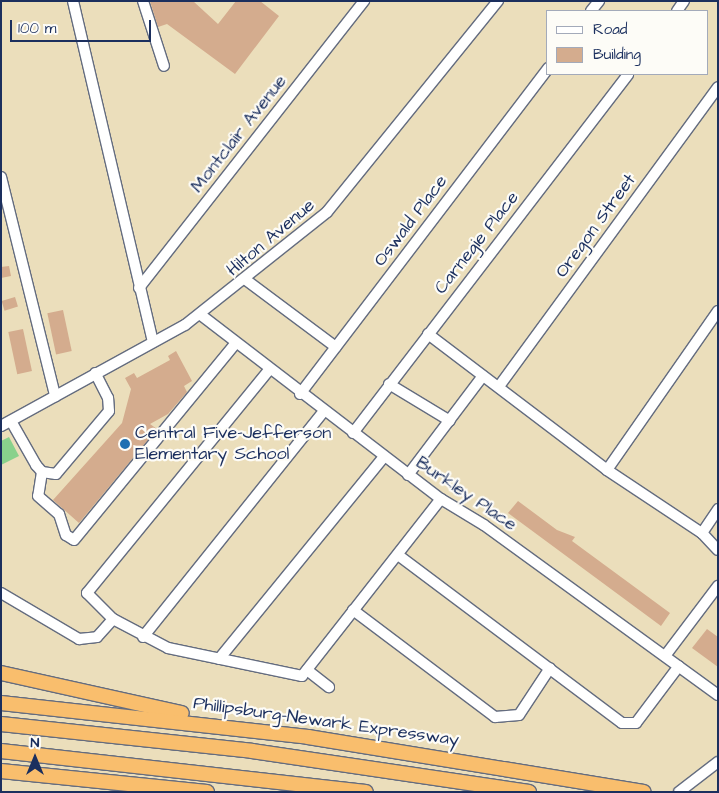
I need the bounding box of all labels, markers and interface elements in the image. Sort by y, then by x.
scale bar [12,10,154,42]
legend [546,10,709,75]
text: 100 m [18,18,57,39]
text: Road [593,19,627,40]
text: Building [593,44,641,65]
street label: Montclair Avenue [186,71,292,197]
street label: Oregon Street [551,170,641,282]
street label: Oswald Place [370,171,452,271]
street label: Carnegie Place [430,187,524,299]
street label: Hilton Avenue [222,195,320,281]
place label: Central Five-Jefferson Elementary School [135,423,331,466]
marker: Central Five-Jefferson Elementary School [119,438,131,450]
street label: Burkley Place [411,452,521,536]
street label: Phillipsburg-Newark Expressway [192,693,460,751]
north arrow [10,733,60,783]
text: N [31,733,39,753]

